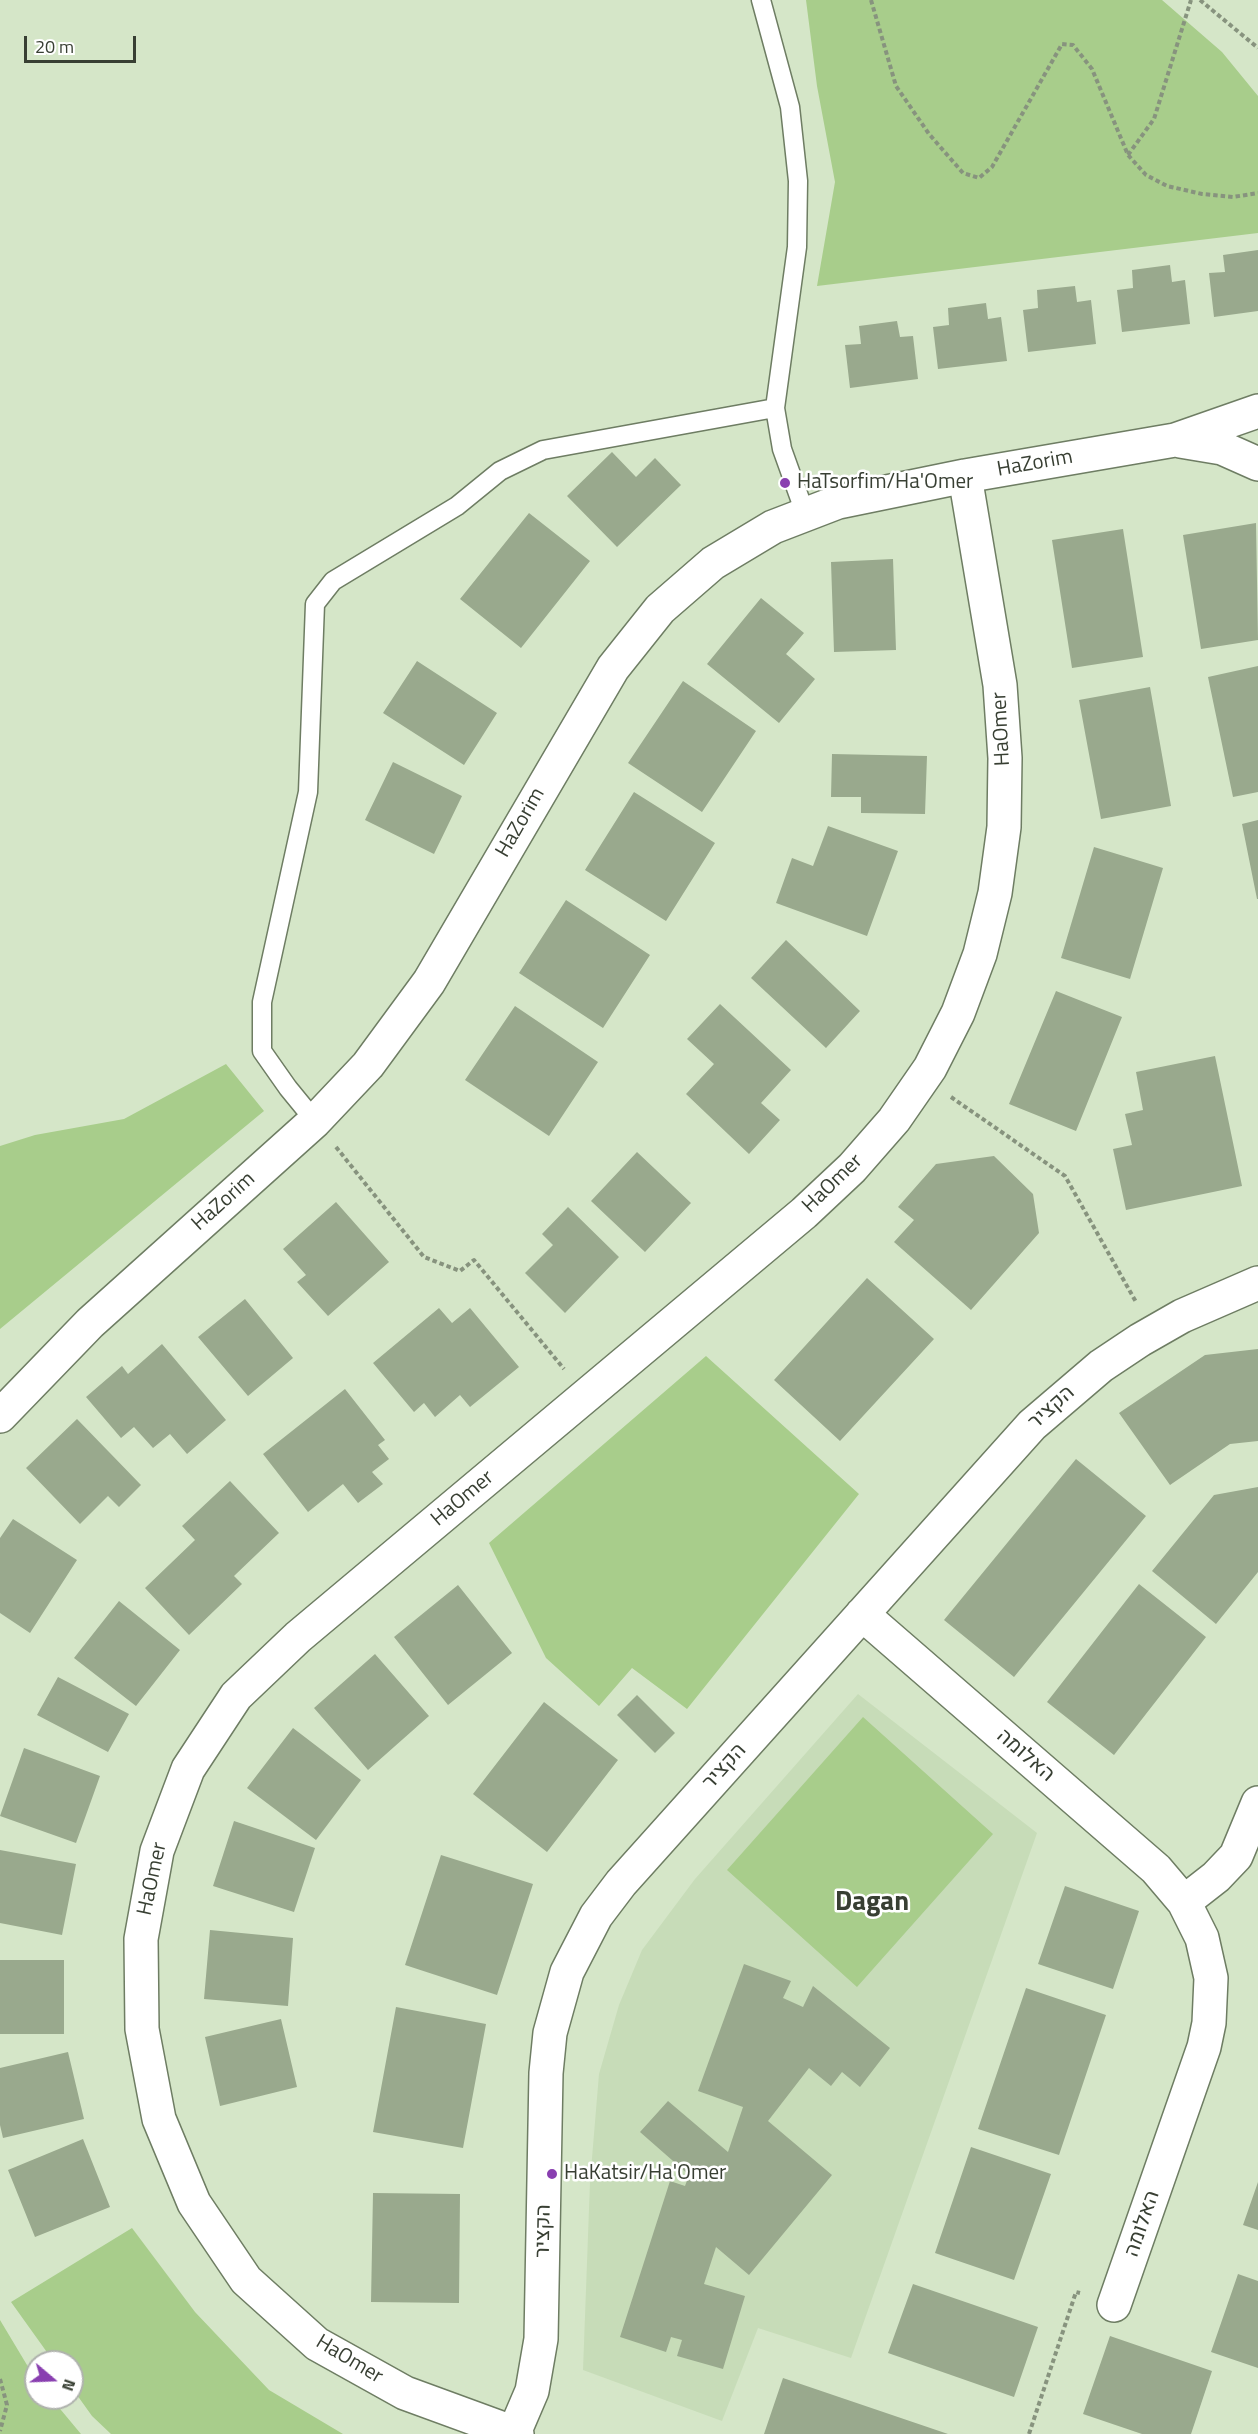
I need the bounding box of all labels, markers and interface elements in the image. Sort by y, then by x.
scale bar [27,24,140,62]
text: 20 m [35,33,74,60]
street label: HaZorim [995,445,1075,483]
place label: HaTsorfim/Ha'Omer [797,470,973,496]
marker: HaTsorfim/Ha'Omer [778,476,792,490]
street label: HaOmer [987,691,1017,767]
street label: HaZorim [491,784,551,862]
street label: HaOmer [798,1149,868,1219]
street label: HaZorim [187,1167,261,1237]
street label: הקציר [1024,1381,1080,1435]
street label: HaOmer [427,1466,499,1532]
street label: האלומה [991,1724,1059,1788]
street label: הקציר [698,1739,752,1795]
street label: HaOmer [133,1840,173,1918]
district label: Dagan [835,1887,909,1919]
place label: HaKatsir/Ha'Omer [564,2161,726,2187]
marker: HaKatsir/Ha'Omer [545,2167,559,2181]
street label: האלומה [1120,2188,1166,2260]
street label: הקציר [531,2204,557,2258]
street label: HaOmer [311,2330,387,2390]
north arrow [24,2350,84,2410]
text: N [56,2376,82,2394]

